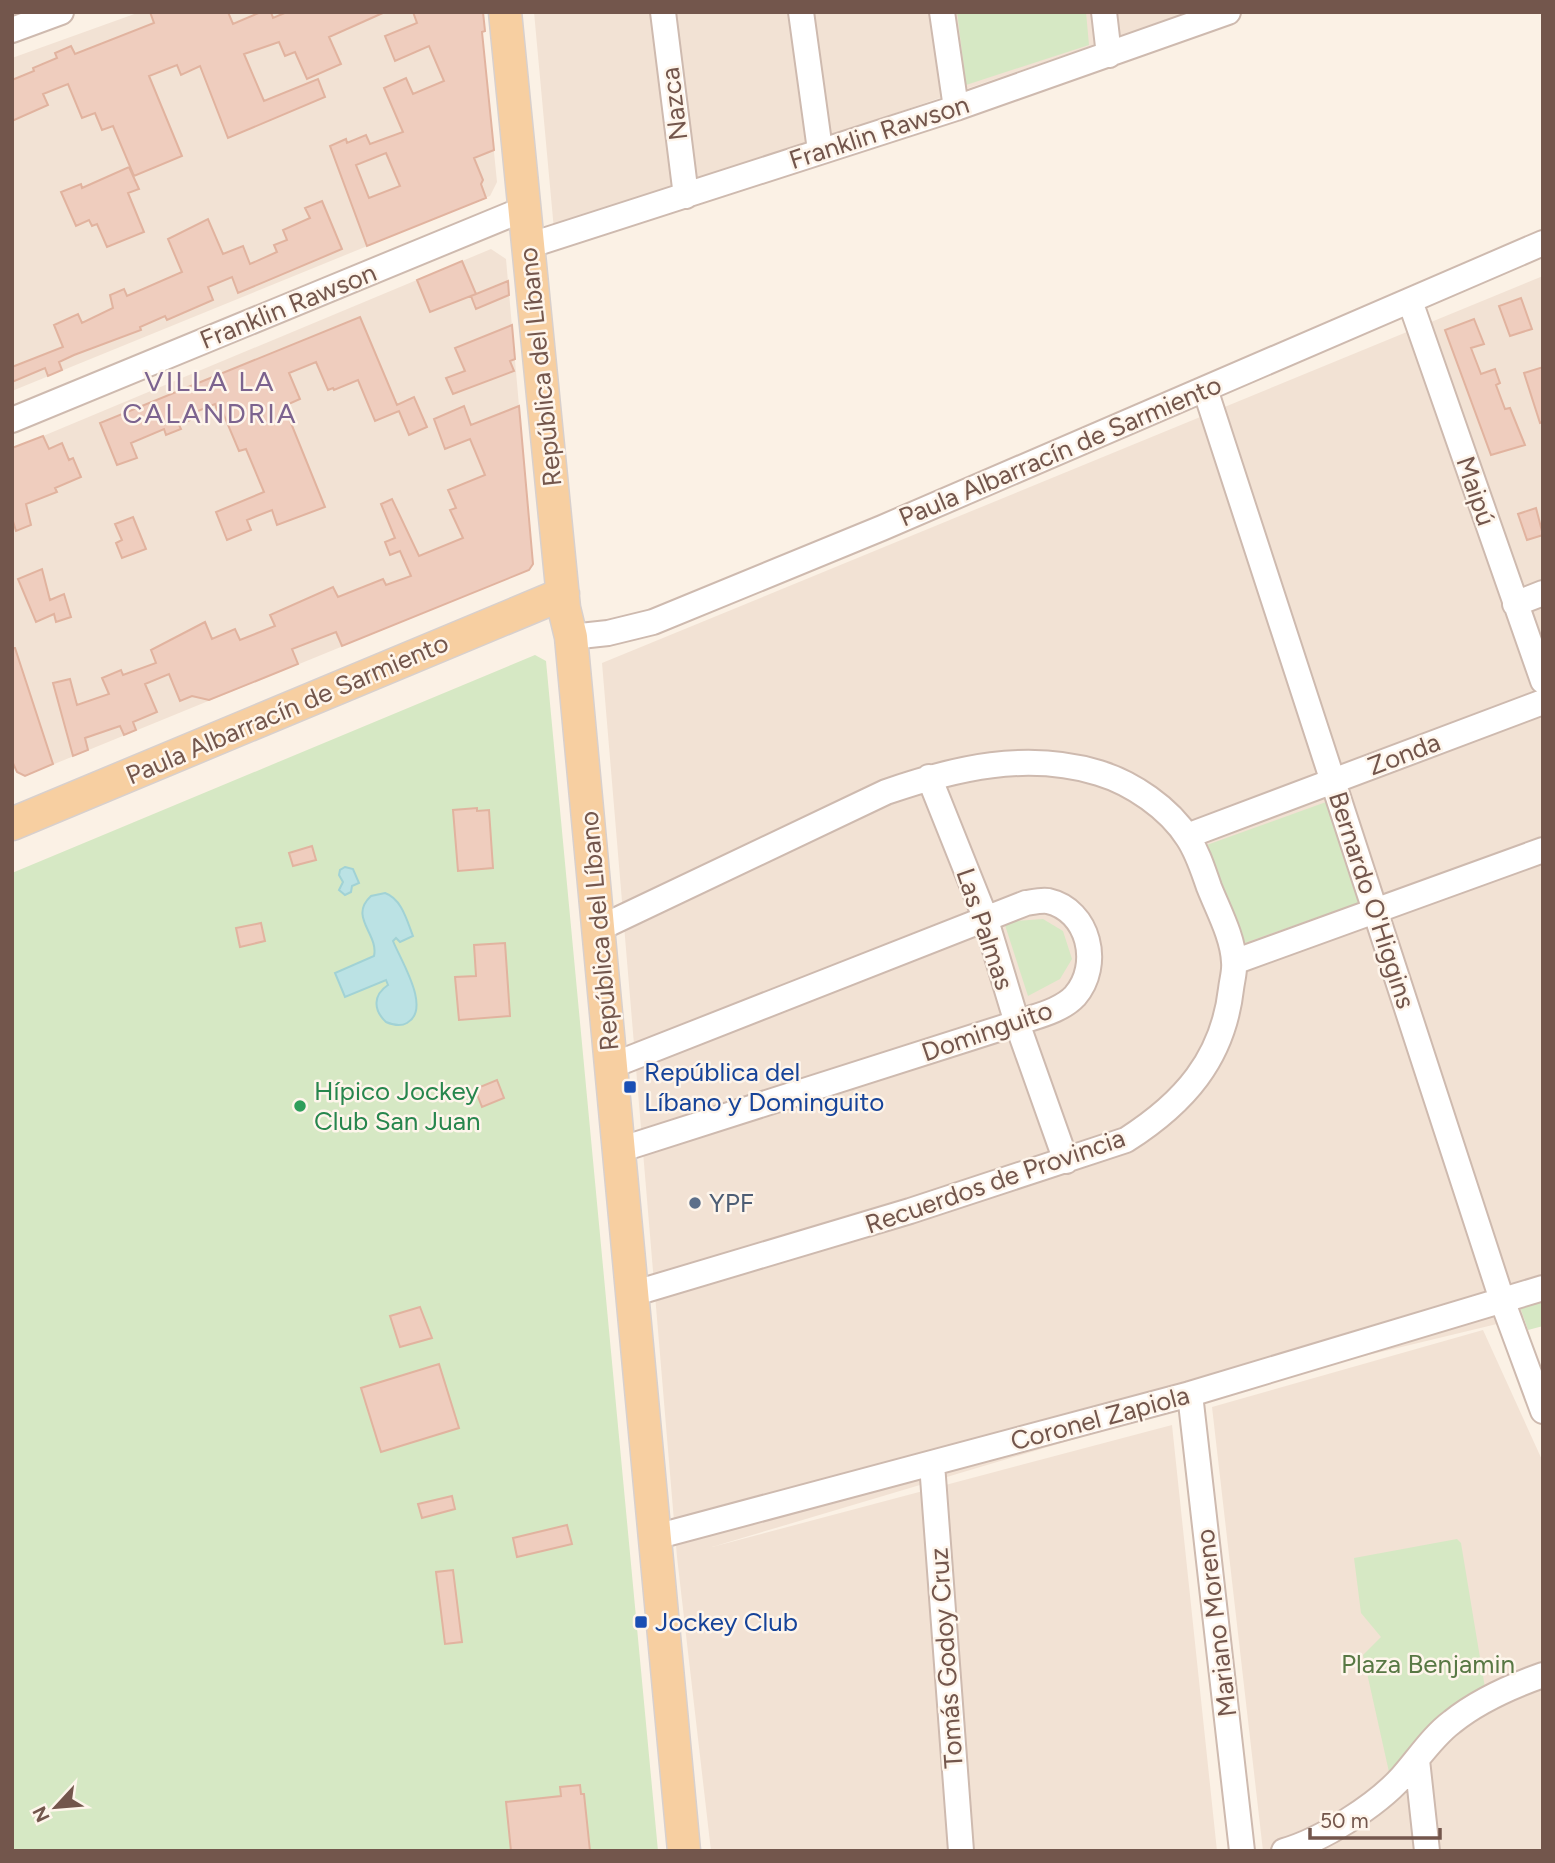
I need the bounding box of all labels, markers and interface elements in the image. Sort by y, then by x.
street label: Nazca [654,66,694,142]
street label: Franklin Rawson [785,88,973,176]
street label: República del Líbano [512,246,568,488]
street label: Franklin Rawson [195,256,381,356]
district label: VILLA LA CALANDRIA [122,364,298,430]
street label: Paula Albarracín de Sarmiento [894,368,1226,534]
street label: Maipú [1449,452,1503,530]
street label: Paula Albarracín de Sarmiento [121,626,453,792]
street label: Zonda [1363,726,1445,782]
street label: Bernardo O'Higgins [1322,787,1422,1013]
street label: República del Líbano [573,810,625,1052]
street label: Las Palmas [949,864,1021,994]
street label: Dominguito [917,994,1057,1068]
place label: República del Líbano y Dominguito [644,1056,884,1118]
place label: Hípico Jockey Club San Juan [314,1075,480,1137]
marker: República del Líbano y Dominguito [622,1079,638,1095]
marker: Hípico Jockey Club San Juan [292,1098,308,1114]
street label: Recuerdos de Provincia [861,1121,1129,1241]
place label: YPF [709,1187,754,1219]
marker: YPF [687,1195,703,1211]
street label: Coronel Zapiola [1007,1379,1193,1457]
street label: Mariano Moreno [1189,1527,1243,1719]
street label: Tomás Godoy Cruz [922,1546,970,1770]
place label: Jockey Club [655,1606,798,1638]
marker: Jockey Club [633,1614,649,1630]
park label: Plaza Benjamin [1341,1648,1515,1680]
north arrow [21,1772,91,1842]
scale bar [1310,1797,1440,1841]
text: N [28,1803,55,1826]
text: 50 m [1320,1808,1369,1833]

